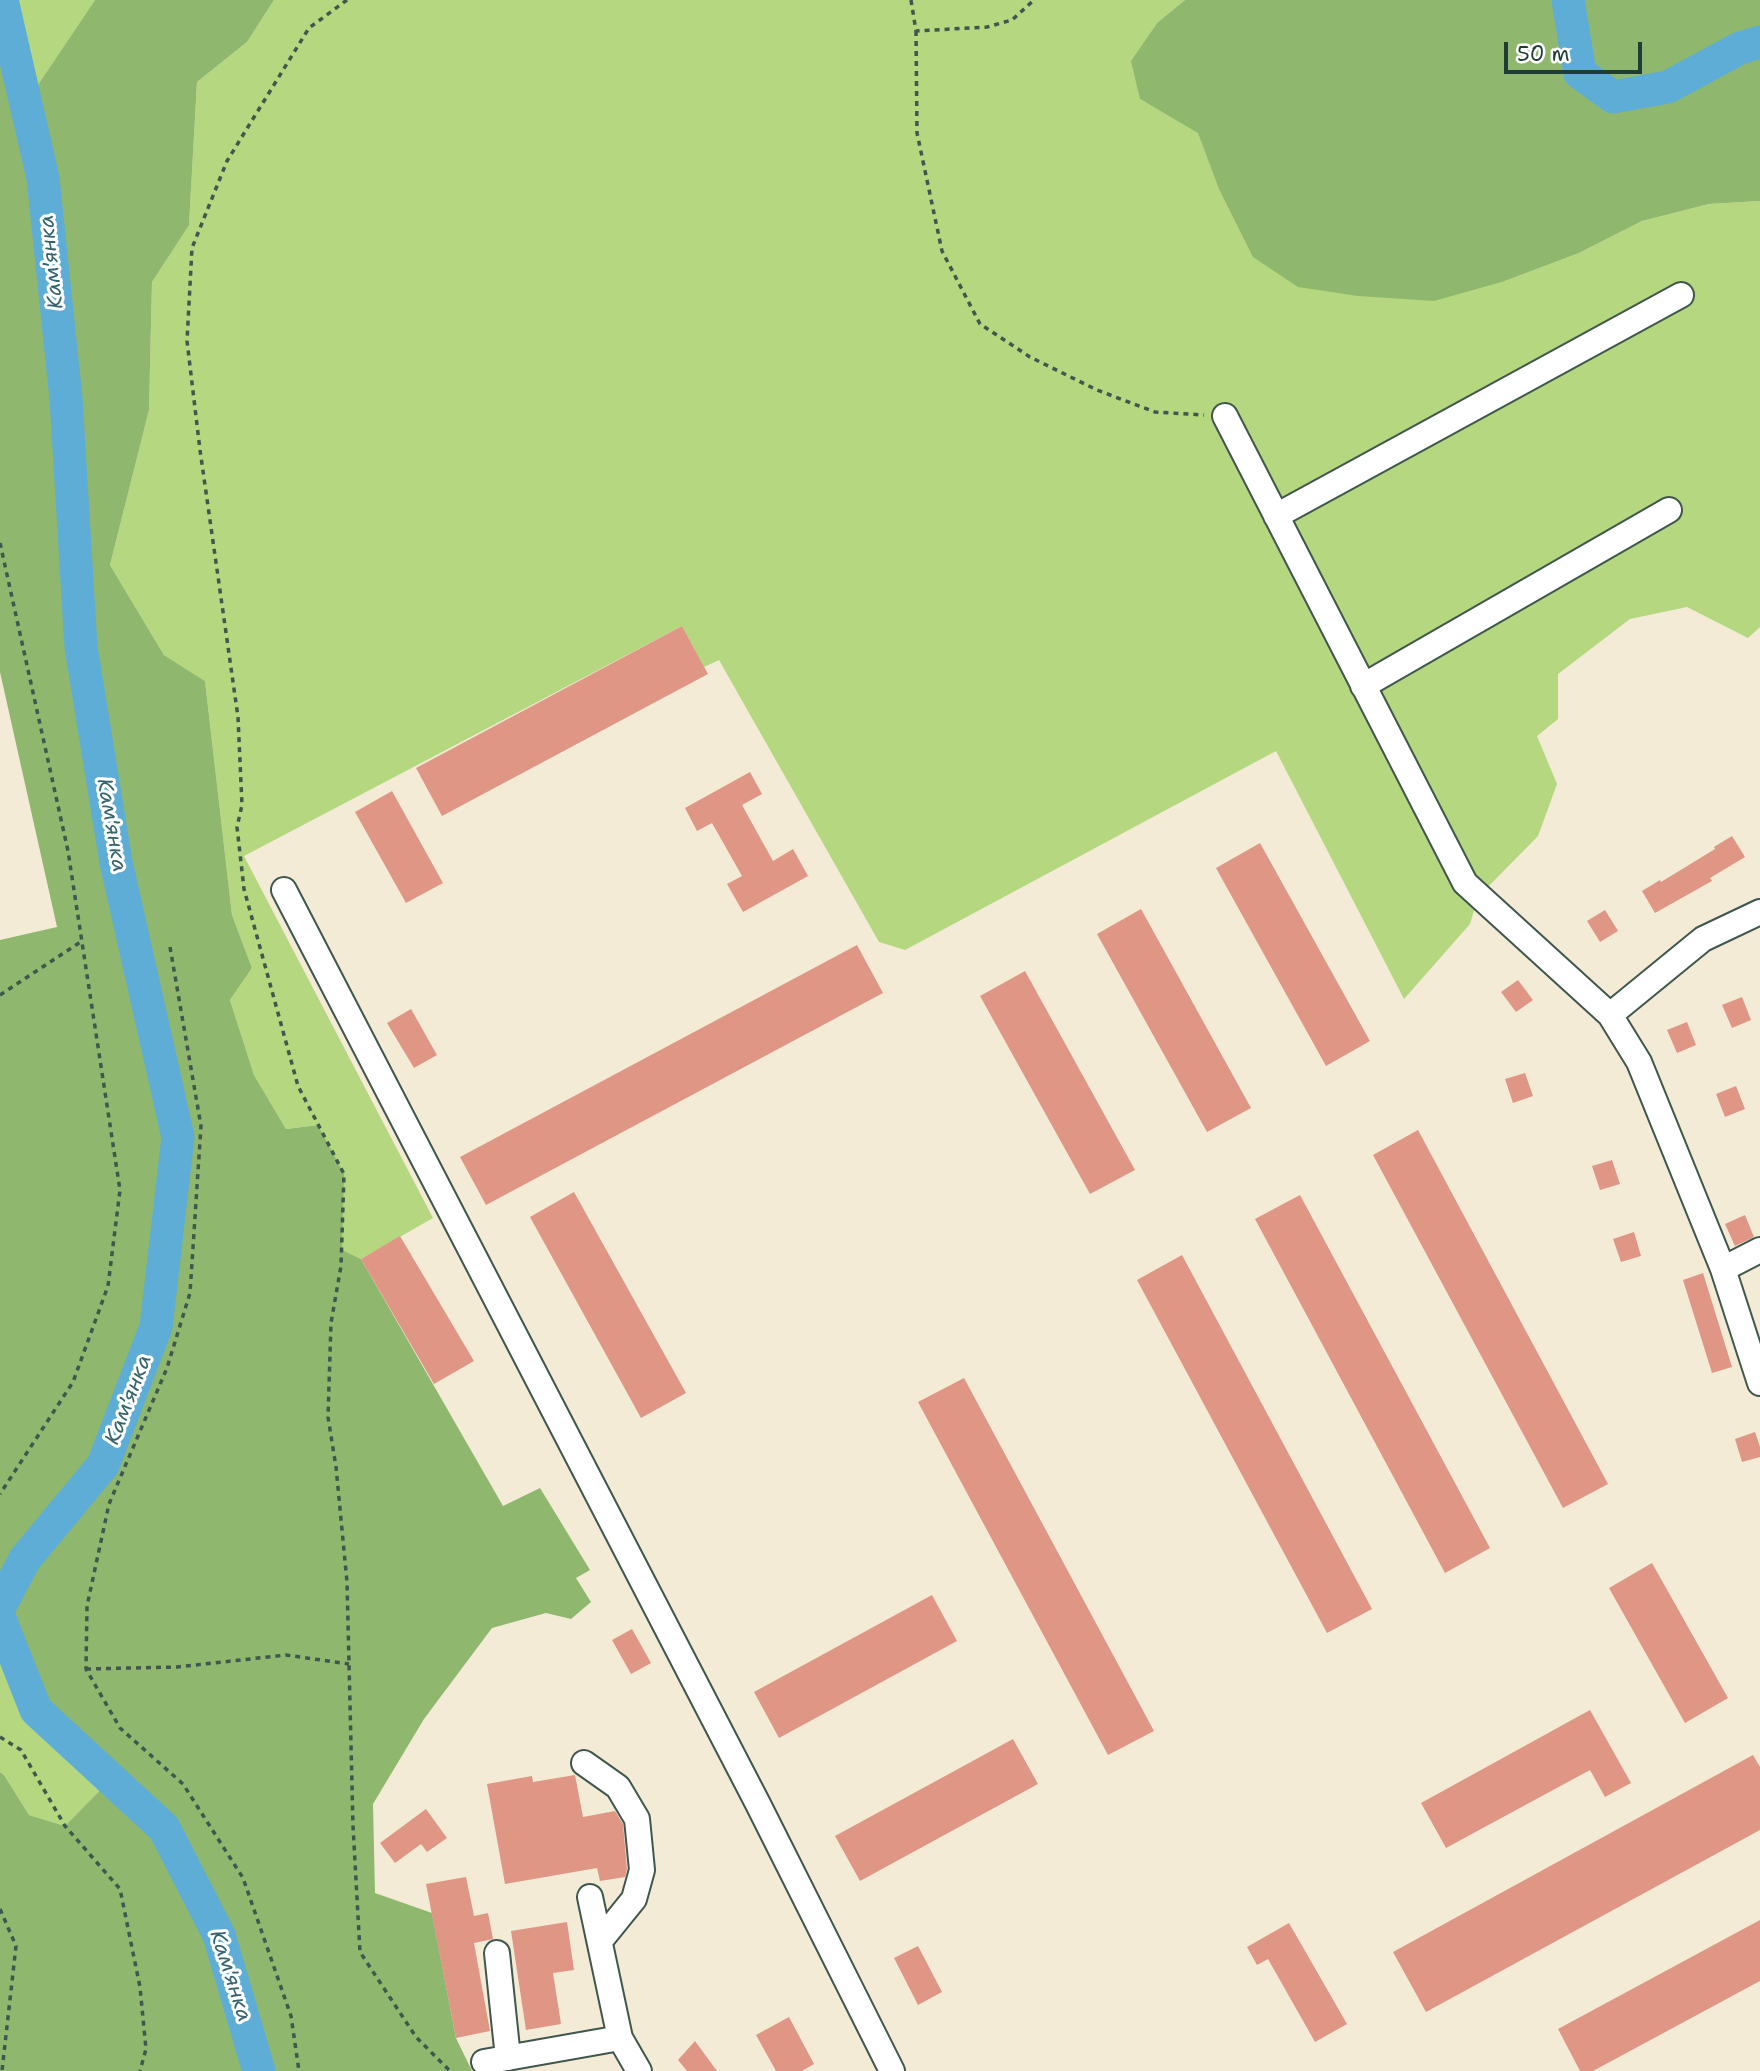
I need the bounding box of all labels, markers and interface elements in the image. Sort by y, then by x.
scale bar [1508,28,1646,72]
text: 50 m [1517,40,1570,68]
water label: Кам'янка [35,214,69,310]
water label: Кам'янка [90,776,132,874]
water label: Кам'янка [100,1351,158,1449]
water label: Кам'янка [203,1927,257,2025]

